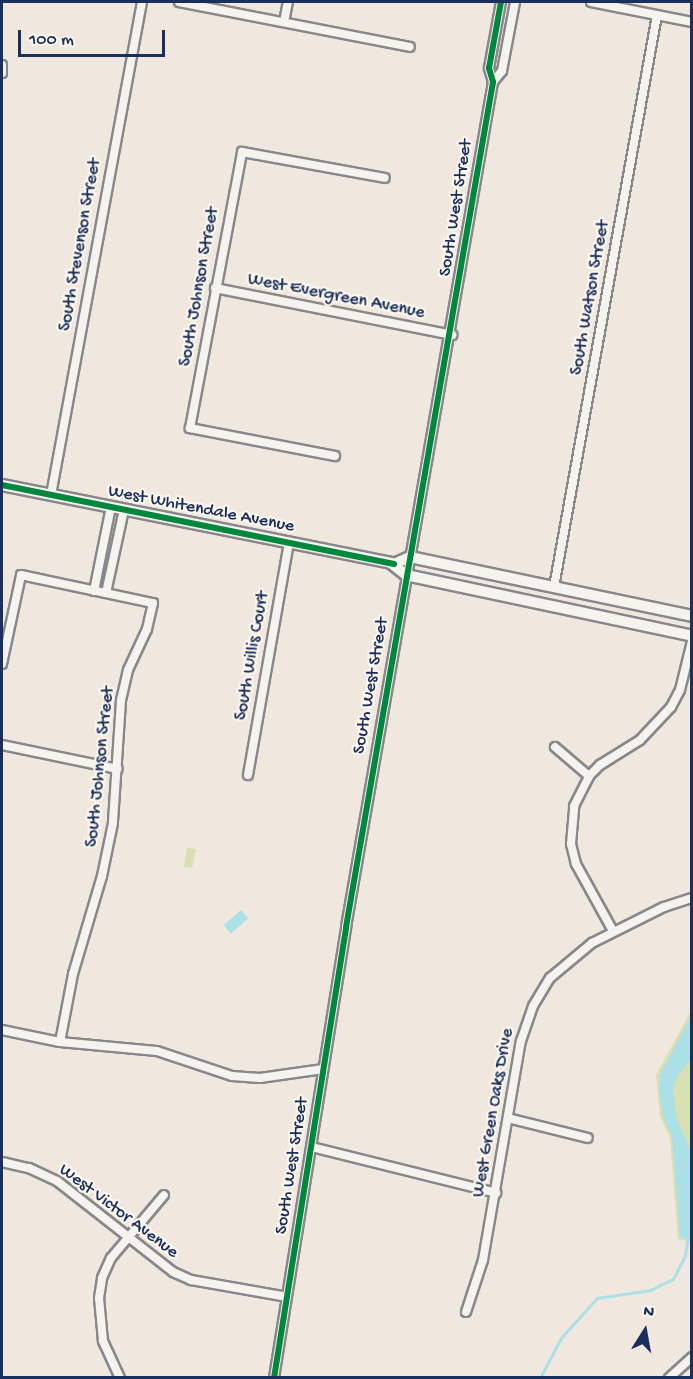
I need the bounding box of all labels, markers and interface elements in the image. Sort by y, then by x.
scale bar [21,18,168,56]
text: 100 m [29,30,74,51]
street label: South West Street [436,138,478,278]
street label: South Stevenson Street [55,157,107,333]
street label: South Johnson Street [175,206,225,368]
street label: South Watson Street [567,219,615,377]
street label: West Evergreen Avenue [246,269,426,325]
street label: West Whitendale Avenue [106,481,296,539]
street label: South Willis Court [231,590,275,722]
street label: South West Street [349,616,395,756]
street label: South Johnson Street [82,686,120,848]
street label: West Green Oaks Drive [469,1027,519,1199]
street label: South West Street [272,1096,314,1236]
street label: West Victor Avenue [54,1160,182,1264]
north arrow [615,1301,675,1361]
text: N [642,1303,655,1323]

